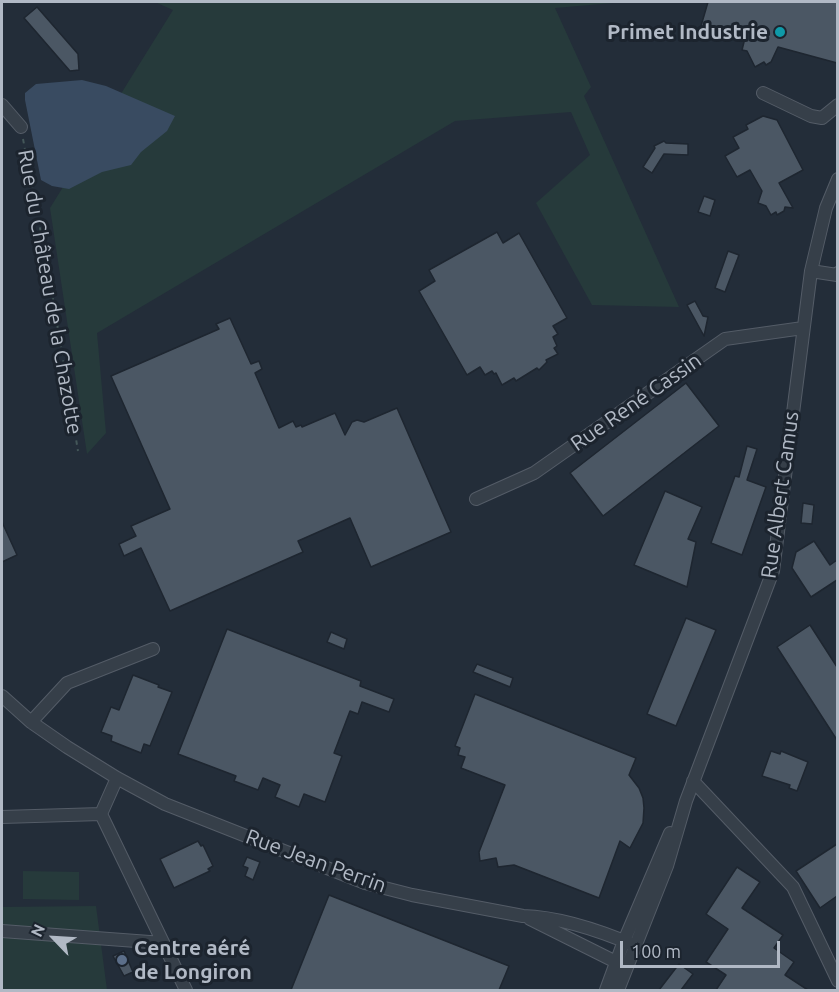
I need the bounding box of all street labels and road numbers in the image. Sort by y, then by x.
street label: Rue du Château de la Chazotte [13,148,87,436]
street label: Rue René Cassin [566,348,706,456]
street label: Rue Albert Camus [756,410,804,580]
street label: Rue Jean Perrin [242,824,390,898]

